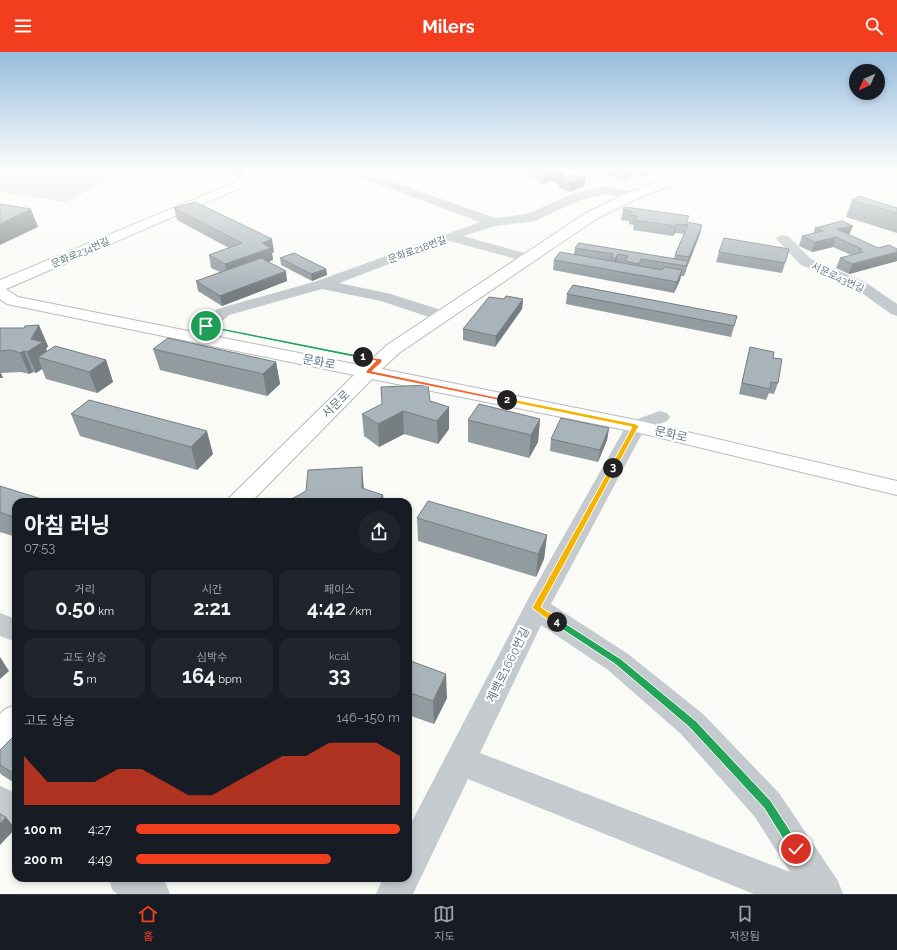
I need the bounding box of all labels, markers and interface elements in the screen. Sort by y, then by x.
icon: menu [12,15,34,37]
icon: search [863,15,885,37]
text: Milers [422,16,475,37]
north arrow [849,64,885,100]
map controls [849,64,885,100]
street label: 문화로218번길 [386,234,448,265]
street label: 문화로234번길 [50,235,111,270]
street label: 서문로43번길 [810,260,866,294]
pin [189,309,223,343]
icon: arrive [195,315,217,337]
pin: 1 [353,347,373,367]
text: 1 [360,350,366,363]
street label: 문화로 [301,352,337,372]
street label: 서문로 [319,387,353,421]
pin: 2 [497,390,517,410]
text: 2 [504,393,510,406]
street label: 문화로 [653,423,689,445]
pin: 3 [603,458,623,478]
text: 3 [610,461,616,474]
button: share [358,511,400,553]
text: 아침 러닝 [24,512,110,538]
text: 07:53 [24,540,55,555]
text: 거리 [75,583,95,596]
text: 시간 [202,583,222,596]
text: 페이스 [324,583,355,596]
text: 0.50 [55,596,95,620]
text: 2:21 [193,596,231,620]
text: 4:42 [307,596,346,620]
text: km [95,605,114,618]
text: /km [346,605,372,618]
pin: 4 [547,612,567,632]
text: 4 [554,615,560,628]
street label: 계백로1660번길 [484,625,532,705]
text: kcal [329,650,350,663]
text: 고도 상승 [63,651,106,664]
text: 심박수 [197,651,227,664]
text: 33 [328,663,350,687]
text: 5 [73,664,84,688]
text: 164 [182,664,215,688]
text: m [84,673,97,686]
text: bpm [215,673,242,686]
text: 146–150 m [336,710,400,725]
text: 고도 상승 [24,713,75,728]
text: 100 m [24,822,62,837]
text: 4:27 [88,822,111,837]
pin [779,832,813,866]
icon: check [785,838,807,860]
text: 200 m [24,852,63,867]
text: 4:49 [88,852,112,867]
tab: 홈 [137,903,159,943]
tab: 지도 [433,903,455,943]
tab: 저장됨 [730,903,760,943]

